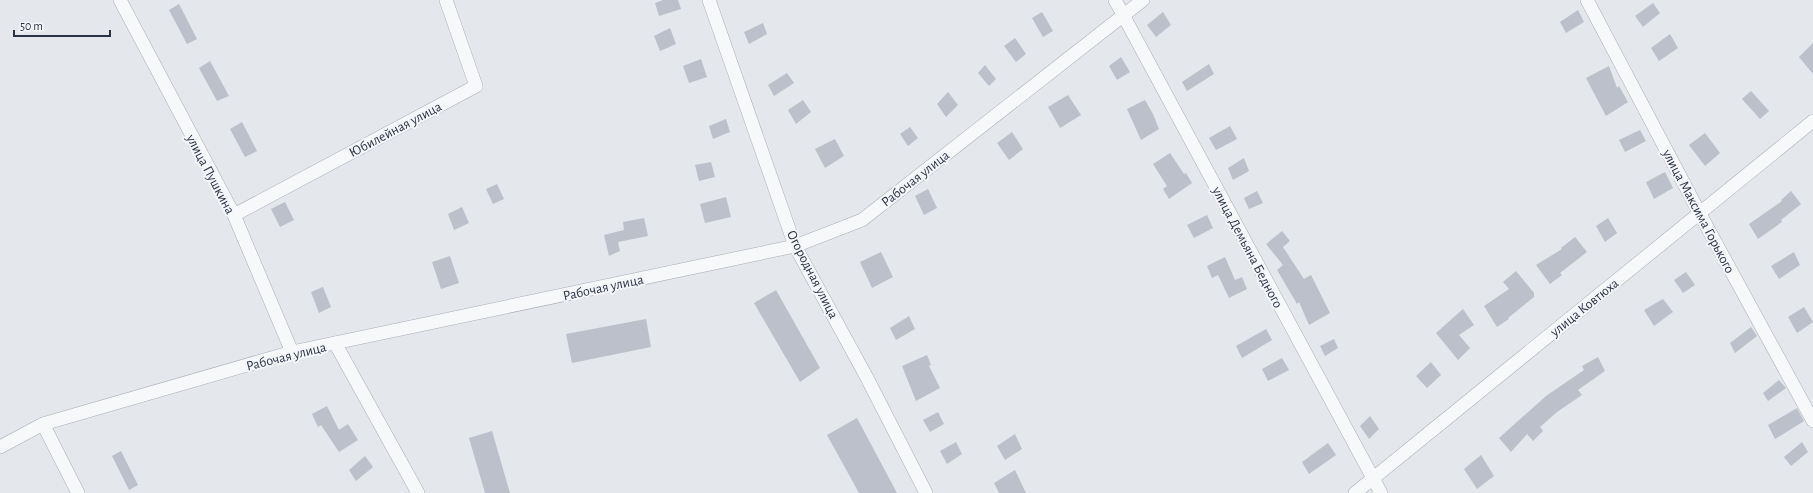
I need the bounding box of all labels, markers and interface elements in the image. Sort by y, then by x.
scale bar [14,12,110,38]
text: 50 m [20,20,43,32]
street label: Юбилейная улица [347,99,445,160]
street label: улица Пушкина [183,132,237,217]
street label: улица Максима Горького [1659,146,1737,276]
street label: Рабочая улица [879,148,953,210]
street label: улица Демьяна Бедного [1209,184,1285,310]
street label: Огородная улица [784,228,841,322]
street label: Рабочая улица [562,272,645,303]
street label: улица Ковтюха [1547,276,1622,340]
street label: Рабочая улица [245,340,328,374]

